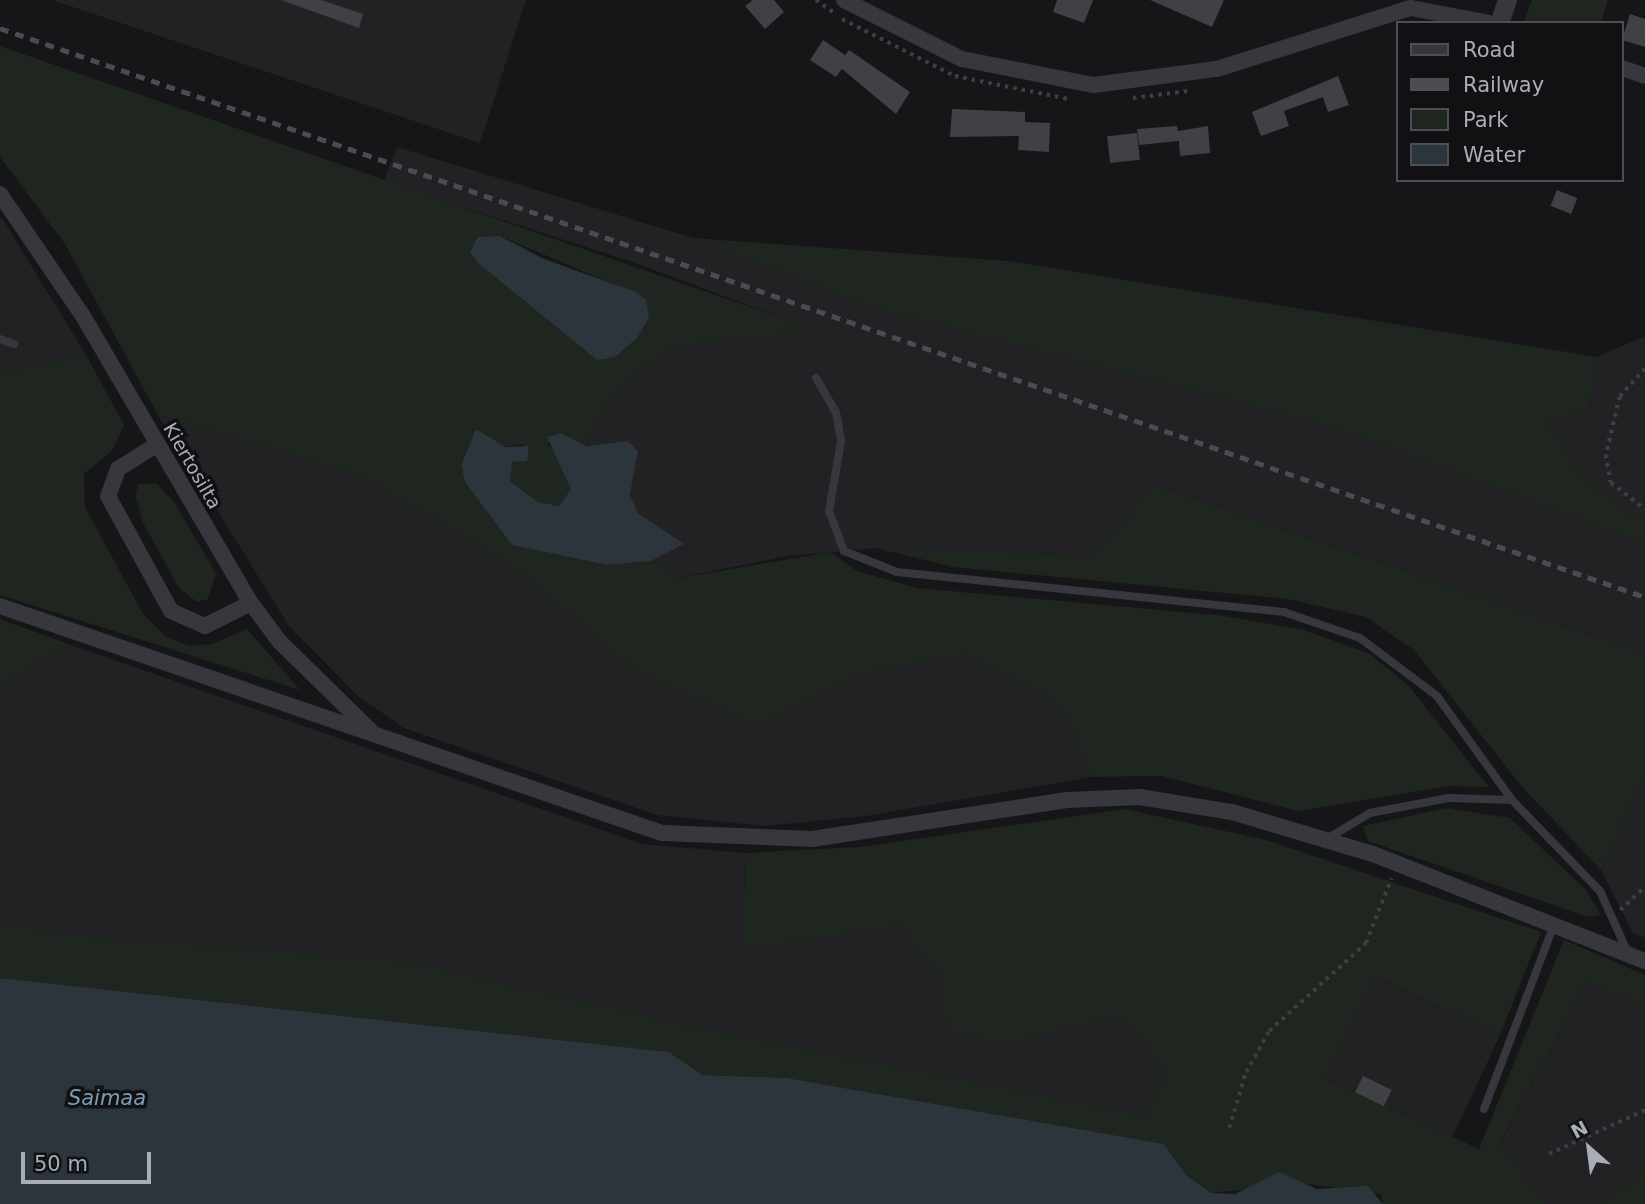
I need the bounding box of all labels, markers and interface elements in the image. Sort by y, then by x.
legend [1396,21,1624,182]
text: Road [1463,38,1516,62]
text: Railway [1463,73,1544,97]
text: Park [1463,108,1508,132]
text: Water [1463,143,1525,167]
street label: Kiertosilta [158,419,226,513]
water label: Saimaa [68,1085,146,1111]
north arrow [1554,1113,1624,1183]
text: N [1567,1116,1591,1143]
scale bar [24,1138,154,1182]
text: 50 m [34,1152,88,1176]

